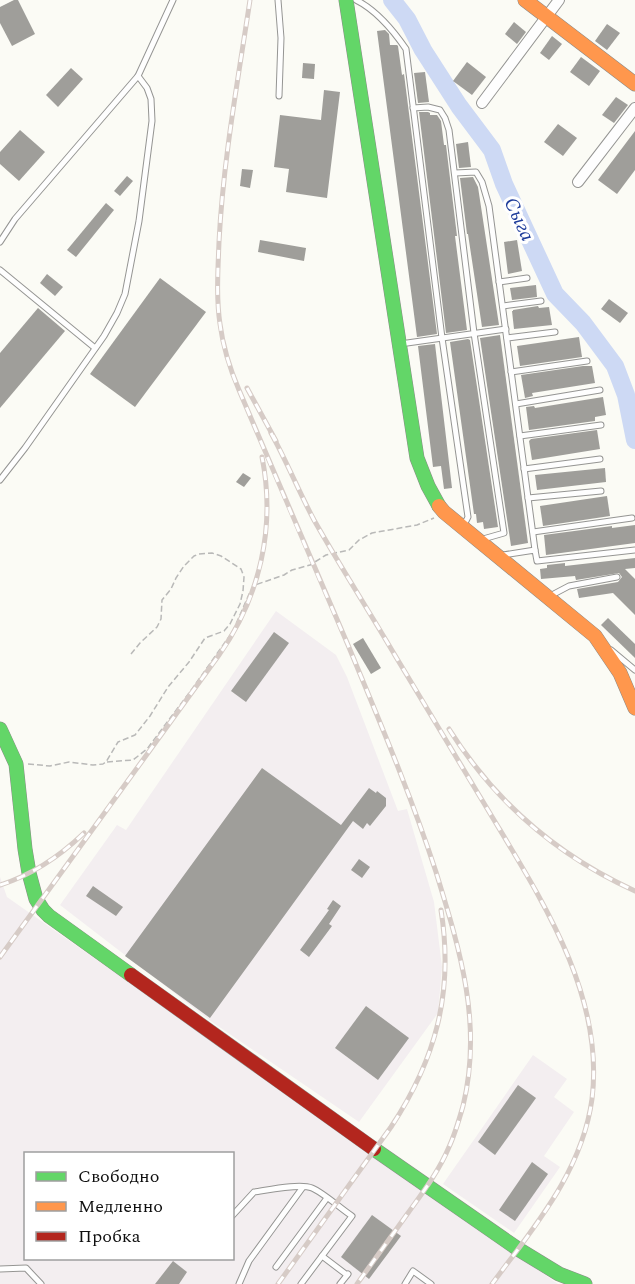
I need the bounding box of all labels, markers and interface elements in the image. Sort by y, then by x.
water label: Сыга [496,192,542,246]
legend [24,1152,234,1260]
text: Свободно [78,1163,159,1190]
text: Медленно [78,1193,163,1220]
text: Пробка [78,1223,141,1250]

